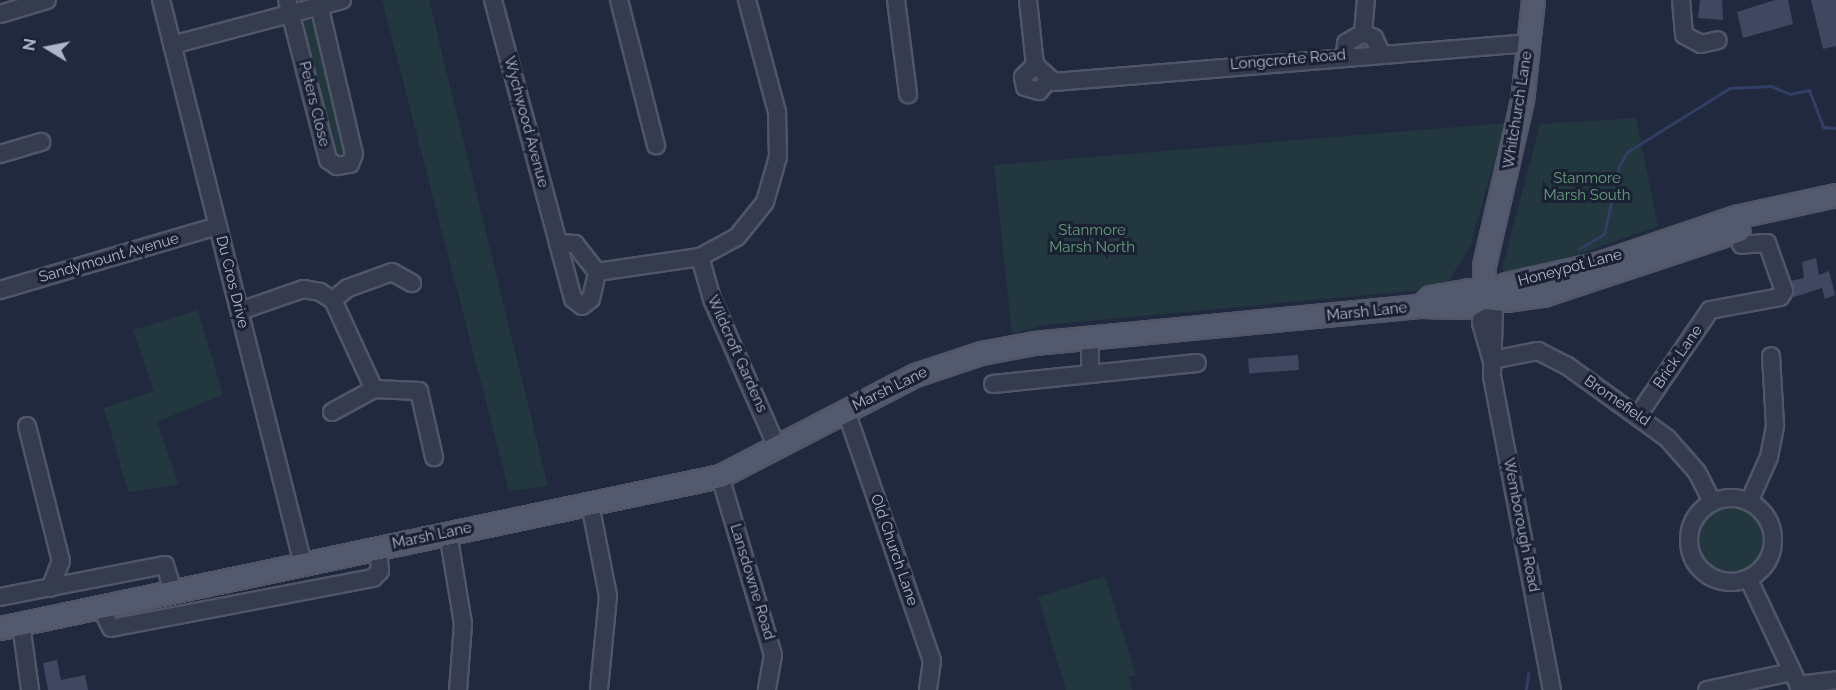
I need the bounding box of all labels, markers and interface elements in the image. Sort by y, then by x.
north arrow [18,18,78,78]
text: N [19,37,40,52]
street label: Longcrofte Road [1229,46,1347,74]
street label: Whitchurch Lane [1500,50,1536,170]
street label: Wychwood Avenue [500,54,552,190]
street label: Peters Close [295,59,333,149]
park label: Stanmore Marsh South [1543,169,1631,204]
park label: Stanmore Marsh North [1049,221,1135,256]
street label: Sandymount Avenue [37,229,181,287]
street label: Du Cros Drive [212,234,252,330]
street label: Honeypot Lane [1516,245,1624,291]
street label: Wildcroft Gardens [703,293,771,415]
street label: Marsh Lane [1326,299,1408,325]
street label: Brick Lane [1650,322,1706,392]
street label: Marsh Lane [850,363,930,415]
street label: Bromefield [1581,372,1653,430]
street label: Wemborough Road [1499,456,1543,594]
street label: Old Church Lane [866,492,922,608]
street label: Marsh Lane [391,519,473,553]
street label: Lansdowne Road [726,522,778,642]

